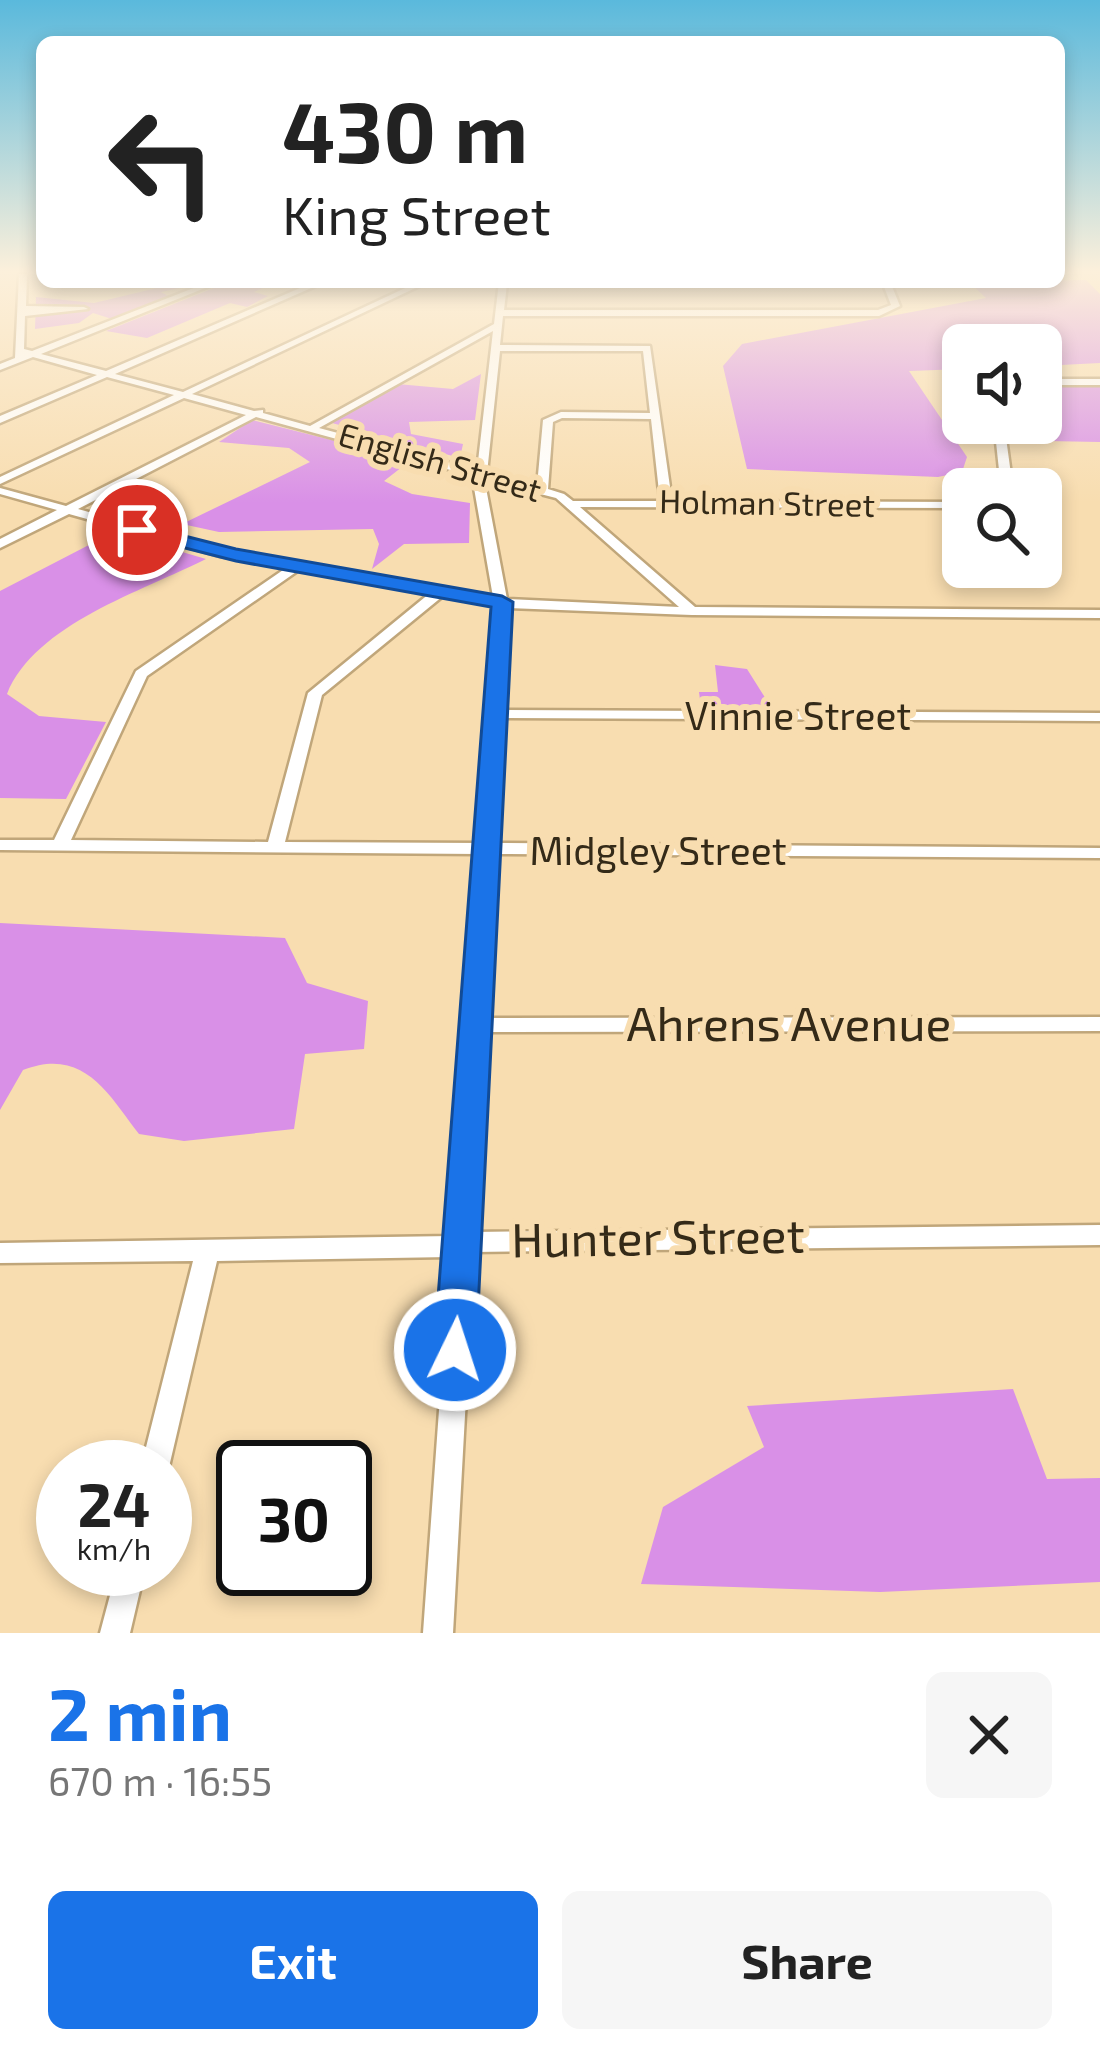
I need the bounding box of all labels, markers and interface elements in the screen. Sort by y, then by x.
text: 430 m [282,79,528,180]
icon: left [84,84,240,240]
text: King Street [282,181,551,246]
map controls [942,324,1062,588]
button: sound [942,324,1062,444]
street label: English Street [334,413,546,509]
button: search [942,468,1062,588]
pin [86,479,188,581]
street label: Holman Street [659,480,875,524]
icon: arrive [104,497,170,563]
street label: Vinnie Street [685,691,911,738]
street label: Midgley Street [529,826,787,873]
street label: Ahrens Avenue [627,993,951,1051]
street label: Hunter Street [511,1204,805,1268]
position arrow [392,1287,518,1413]
speed limit sign: 30 [216,1440,372,1596]
text: 24 [77,1467,151,1539]
text: km/h [77,1530,151,1566]
text: 2 min [48,1669,232,1755]
button: close [926,1672,1052,1798]
text: 670 m · 16:55 [48,1757,272,1804]
button: Exit [48,1891,538,2029]
button: Share [562,1891,1052,2029]

